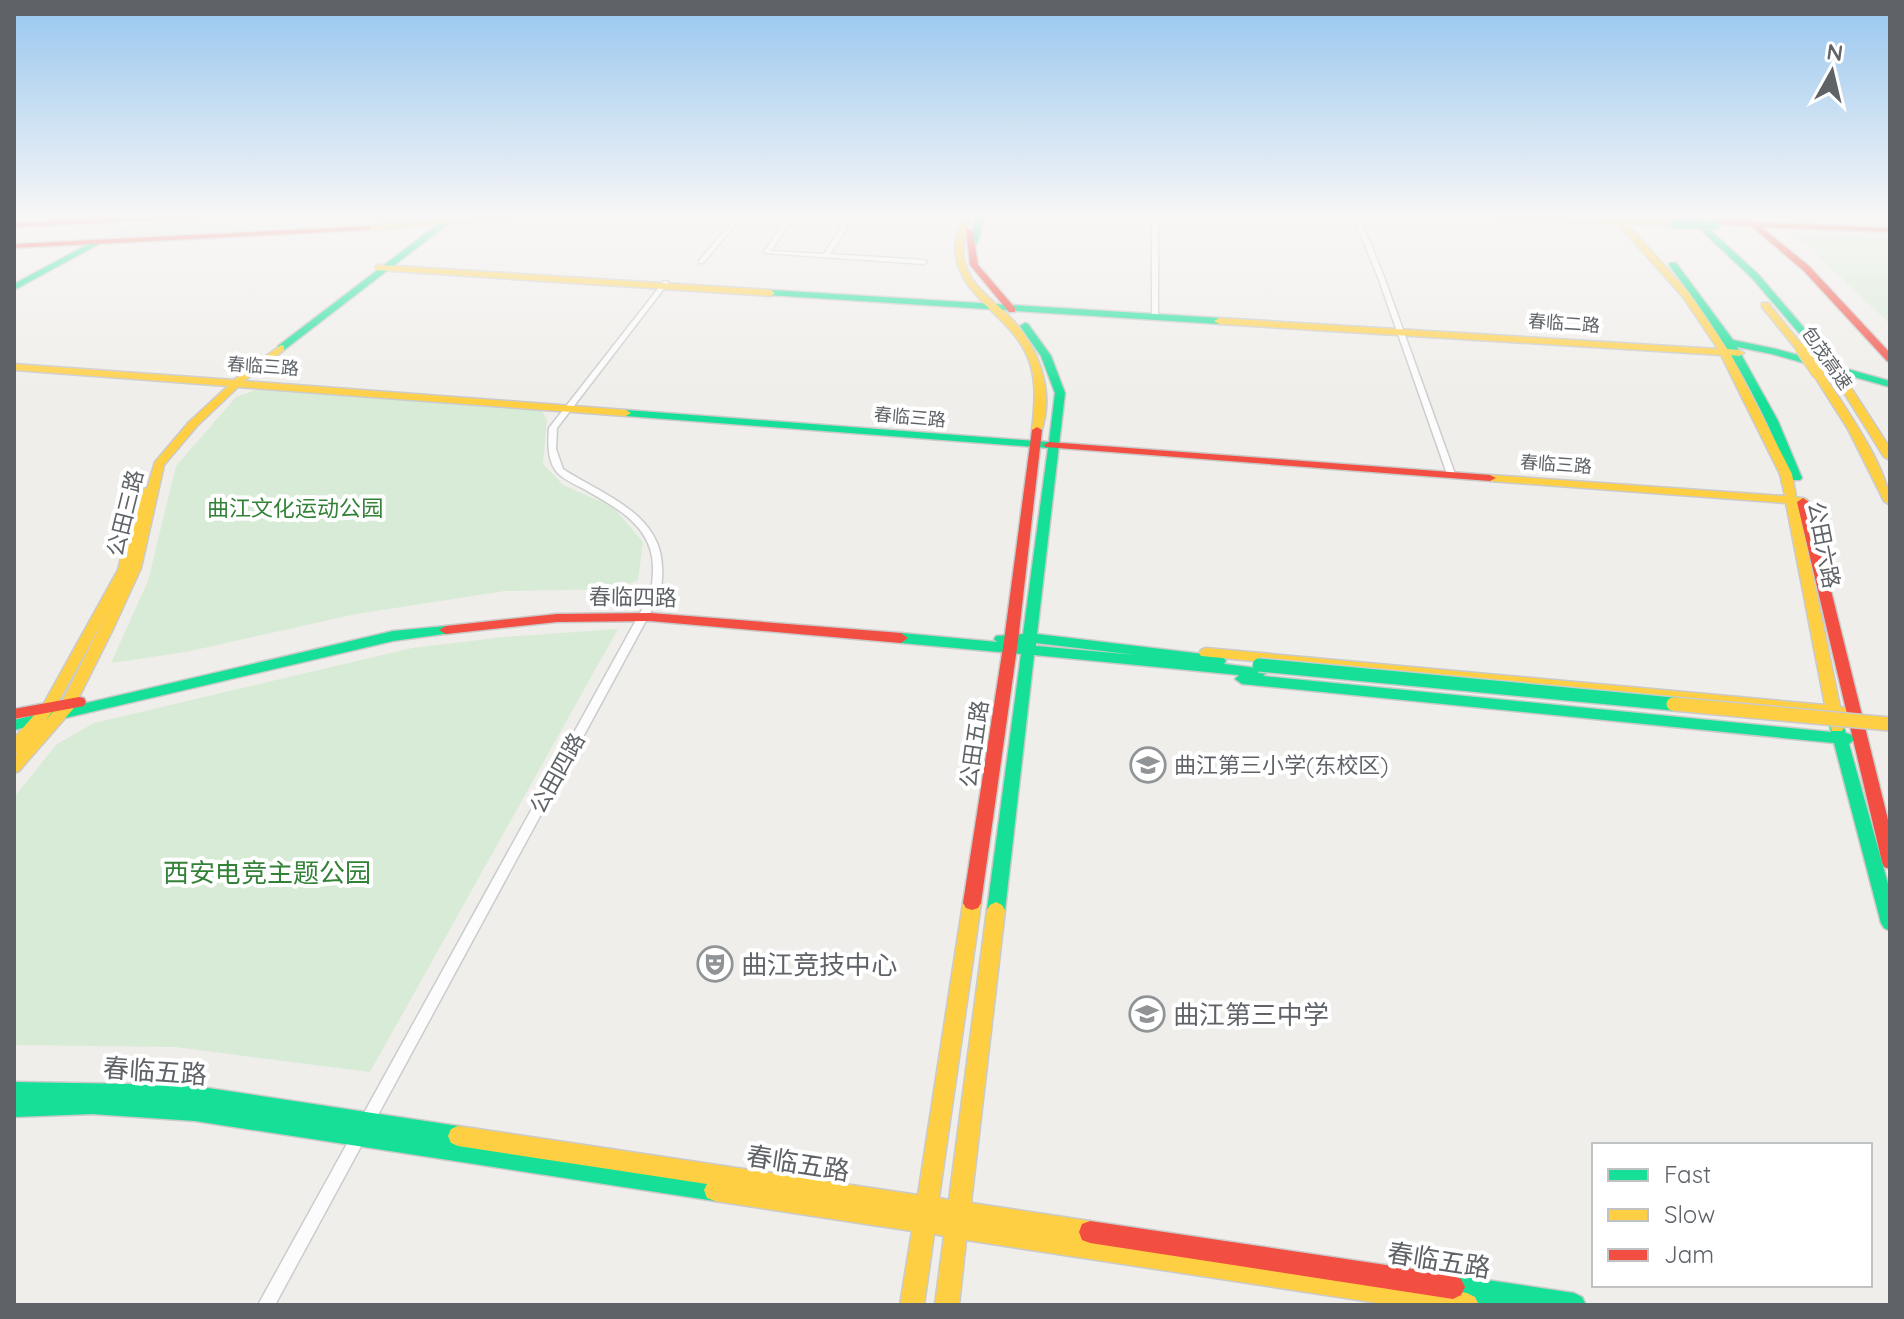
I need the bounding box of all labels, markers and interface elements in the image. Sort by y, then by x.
north arrow [1792,32,1872,112]
text: N [1825,37,1845,67]
street label: 春临二路 [1527,309,1601,337]
street label: 包茂高速 [1797,322,1857,394]
street label: 春临三路 [226,352,300,380]
street label: 春临三路 [873,402,947,432]
street label: 春临三路 [1519,450,1593,478]
street label: 公田三路 [101,467,149,559]
park label: 曲江文化运动公园 [207,494,383,522]
street label: 公田六路 [1802,499,1846,591]
street label: 春临四路 [589,582,677,612]
street label: 公田五路 [954,698,994,790]
street label: 公田四路 [523,728,591,818]
school or university icon: 曲江第三小学(东校区) [1129,746,1167,784]
place label: 曲江第三小学(东校区) [1174,751,1388,779]
park label: 西安电竞主题公园 [163,856,371,889]
theatre icon: 曲江竞技中心 [696,945,734,983]
place label: 曲江竞技中心 [741,948,897,981]
school or university icon: 曲江第三中学 [1128,995,1166,1033]
place label: 曲江第三中学 [1173,998,1329,1031]
street label: 春临五路 [102,1051,208,1091]
street label: 春临五路 [744,1139,852,1187]
legend [1592,1143,1872,1287]
text: Fast [1664,1159,1711,1189]
text: Slow [1664,1199,1715,1229]
street label: 春临五路 [1385,1236,1493,1284]
text: Jam [1664,1239,1714,1269]

